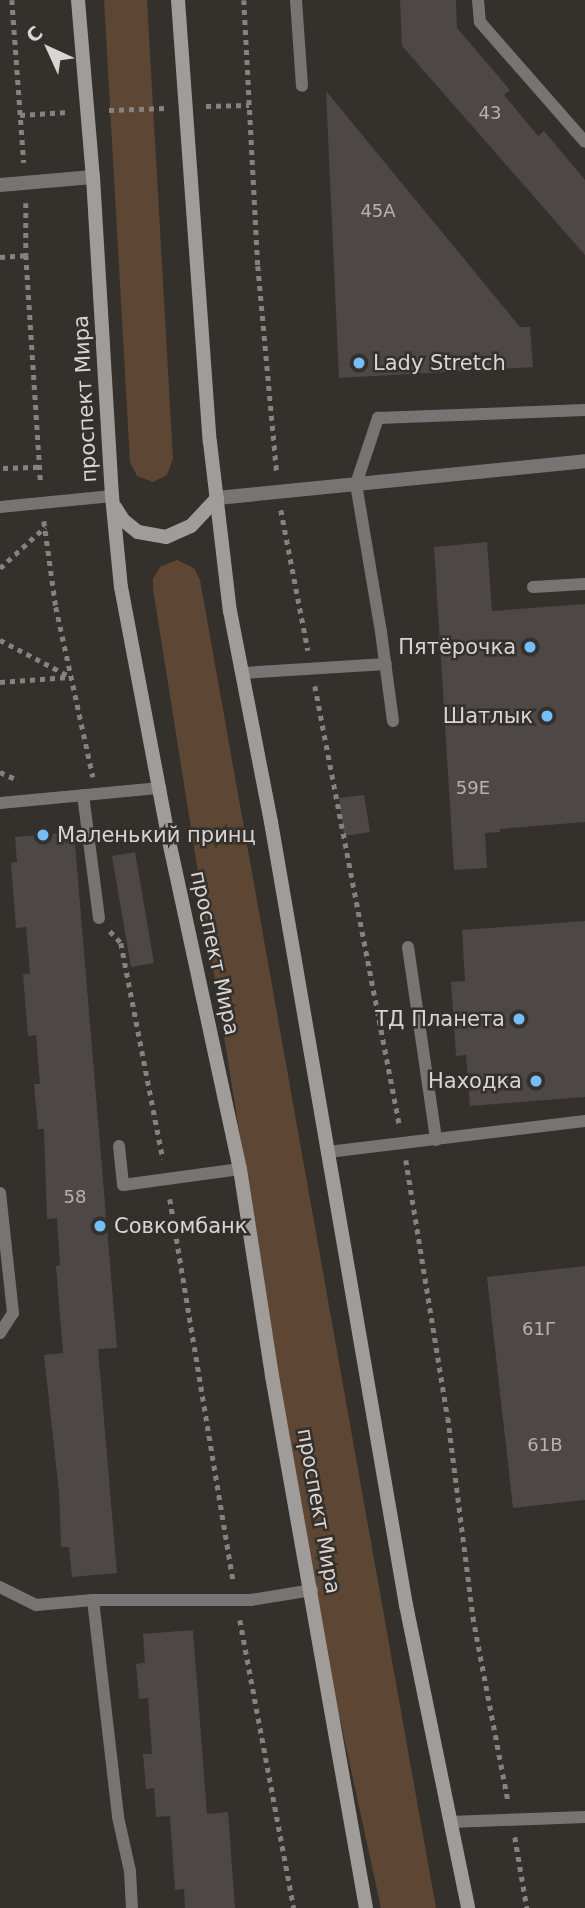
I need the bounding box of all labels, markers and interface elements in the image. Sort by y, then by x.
north arrow [14,14,84,84]
text: С [21,21,47,47]
house number: 43 [479,102,501,124]
house number: 45А [360,200,396,222]
street label: проспект Мира [68,315,102,483]
place label: Lady Stretch [373,350,506,376]
marker: Lady Stretch [351,355,367,371]
place label: Пятёрочка [398,634,516,660]
marker: Пятёрочка [522,639,538,655]
place label: Шатлык [443,703,533,729]
marker: Шатлык [539,708,555,724]
house number: 59Е [456,777,490,799]
place label: Маленький принц [57,822,256,848]
marker: Маленький принц [35,827,51,843]
street label: проспект Мира [185,868,245,1038]
place label: ТД Планета [375,1006,505,1032]
marker: ТД Планета [511,1011,527,1027]
place label: Находка [428,1068,522,1094]
marker: Находка [528,1073,544,1089]
house number: 58 [64,1186,86,1208]
place label: Совкомбанк [114,1213,247,1239]
marker: Совкомбанк [92,1218,108,1234]
house number: 61Г [522,1318,556,1340]
street label: проспект Мира [292,1426,346,1596]
house number: 61В [527,1434,563,1456]

